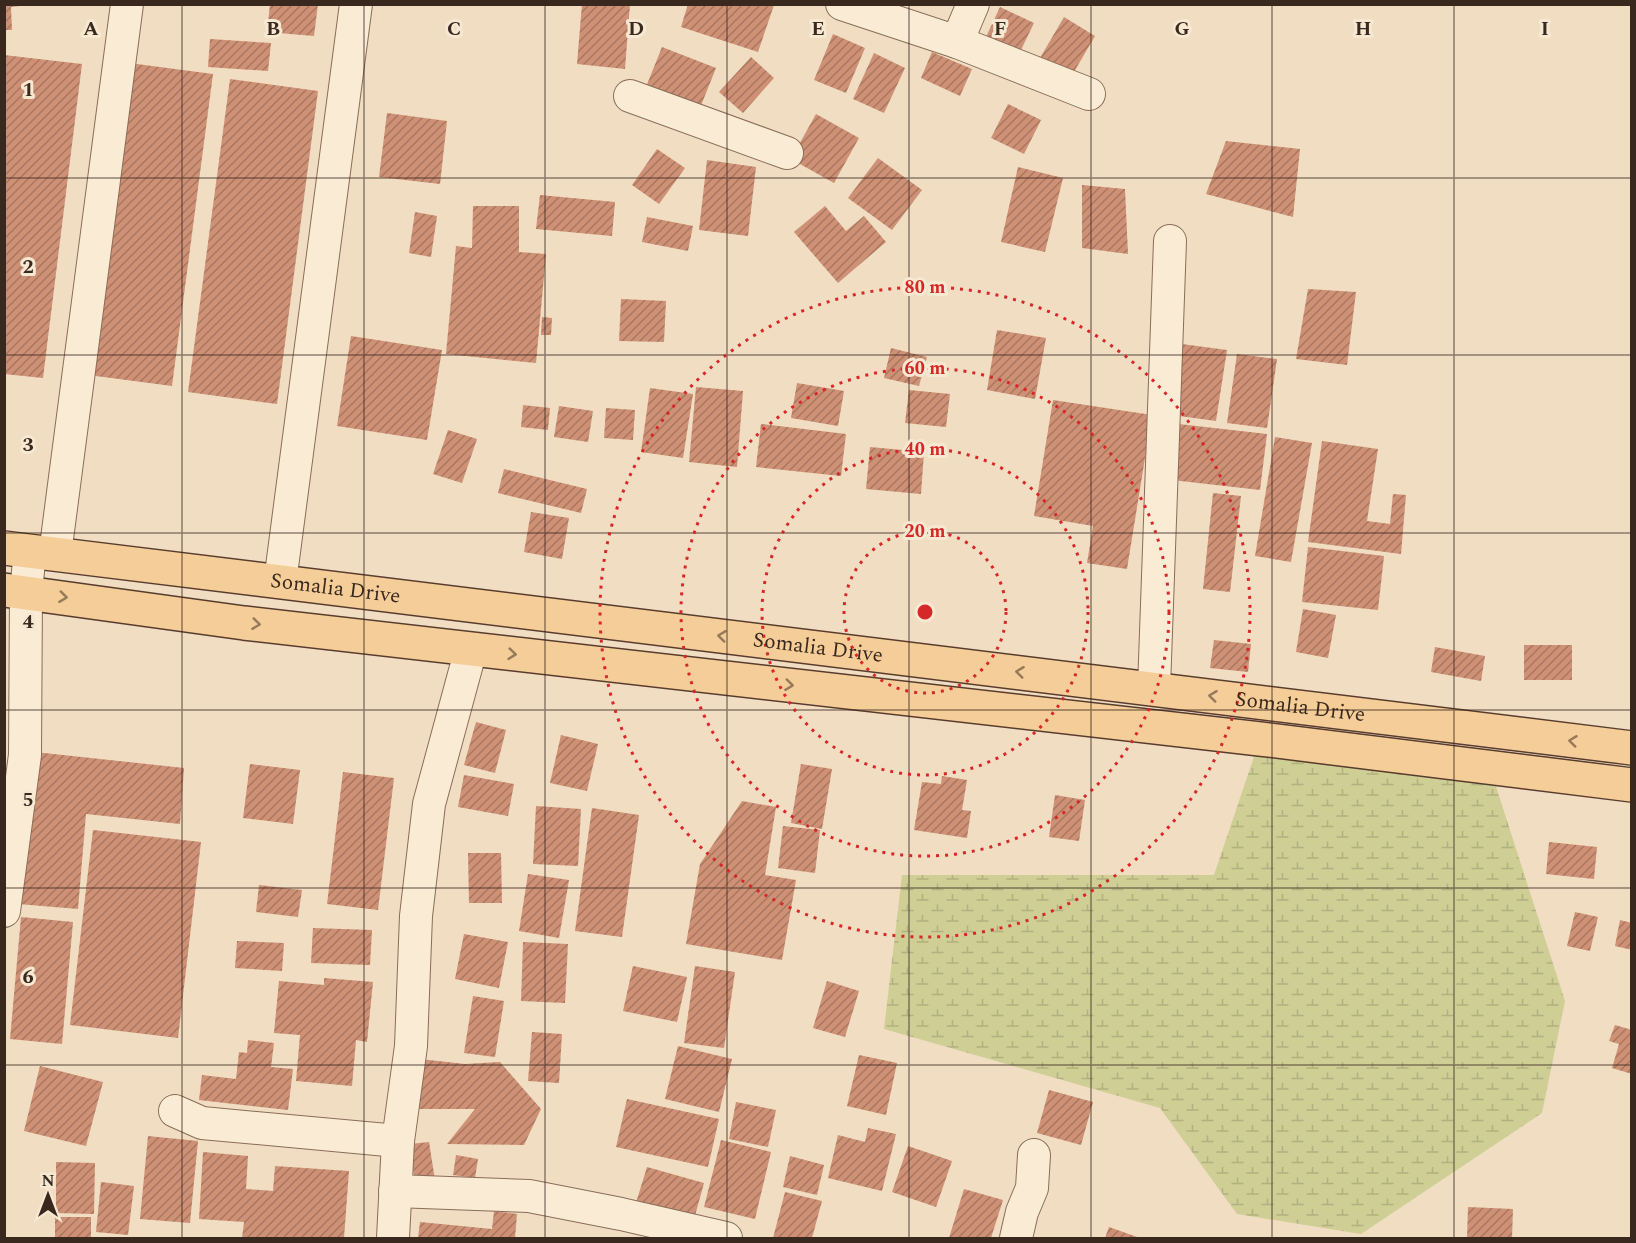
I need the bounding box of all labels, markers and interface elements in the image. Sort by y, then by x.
text: A [83,14,99,44]
text: B [266,14,280,44]
text: C [447,14,461,44]
text: D [628,14,644,44]
text: E [811,14,825,44]
text: F [994,14,1006,44]
text: G [1174,14,1190,44]
text: H [1355,14,1371,44]
text: I [1541,14,1549,44]
text: 1 [22,75,34,105]
text: 2 [22,252,34,282]
text: 80 m [905,274,945,301]
text: 60 m [905,355,945,382]
text: 3 [22,430,34,460]
text: 40 m [905,436,945,463]
text: 20 m [905,518,945,545]
street label: Somalia Drive [269,565,402,613]
one-way arrow [58,590,67,603]
centre of rings [915,602,935,622]
text: 4 [22,607,34,637]
one-way arrow [251,617,260,630]
street label: Somalia Drive [751,624,885,672]
one-way arrow [717,630,726,643]
one-way arrow [507,647,516,660]
one-way arrow [1015,666,1024,679]
one-way arrow [785,678,794,691]
street label: Somalia Drive [1233,683,1367,731]
one-way arrow [1209,690,1218,702]
one-way arrow [1569,735,1578,747]
text: 5 [22,785,34,815]
text: 6 [22,962,34,992]
north arrow [18,1165,78,1225]
text: N [41,1169,55,1193]

